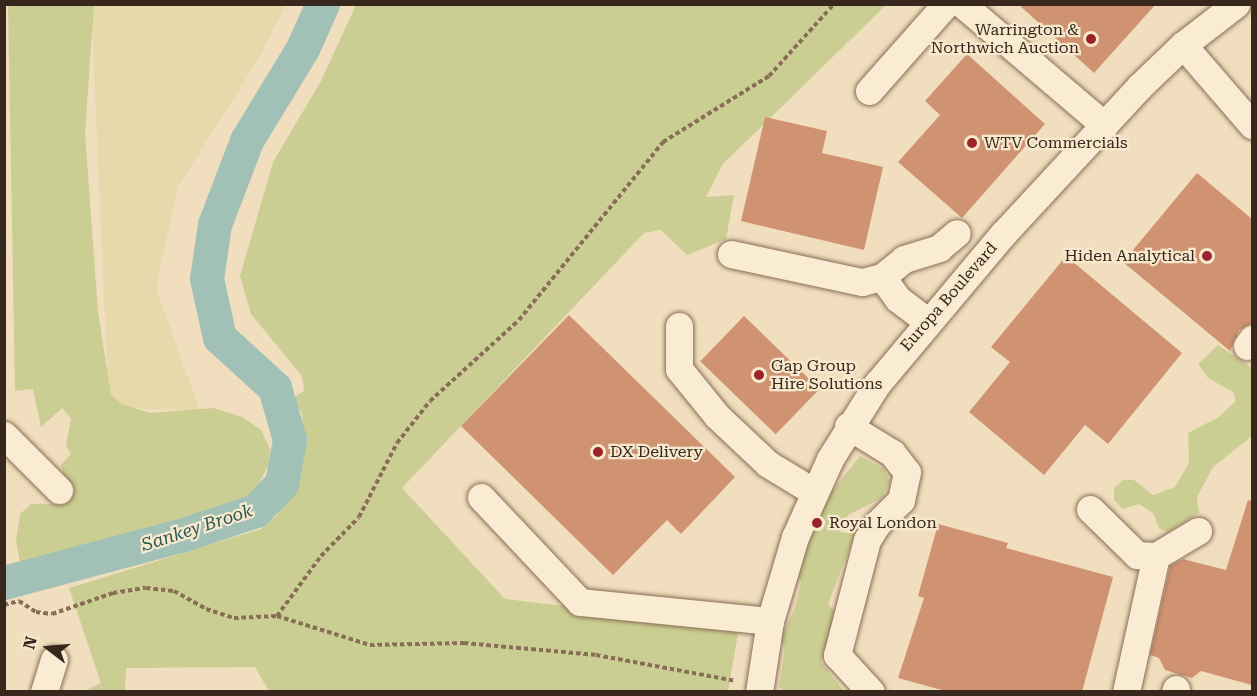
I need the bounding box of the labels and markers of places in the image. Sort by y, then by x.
place label: Warrington & Northwich Auction [931,20,1079,58]
marker: Warrington & Northwich Auction [1084,32,1098,46]
place label: WTV Commercials [984,133,1127,153]
marker: WTV Commercials [965,136,979,150]
place label: Hiden Analytical [1064,246,1195,266]
marker: Hiden Analytical [1200,249,1214,263]
place label: Gap Group Hire Solutions [771,356,882,394]
marker: Gap Group Hire Solutions [752,368,766,382]
place label: DX Delivery [610,442,703,462]
marker: DX Delivery [591,445,605,459]
place label: Royal London [829,513,937,533]
marker: Royal London [810,516,824,530]

